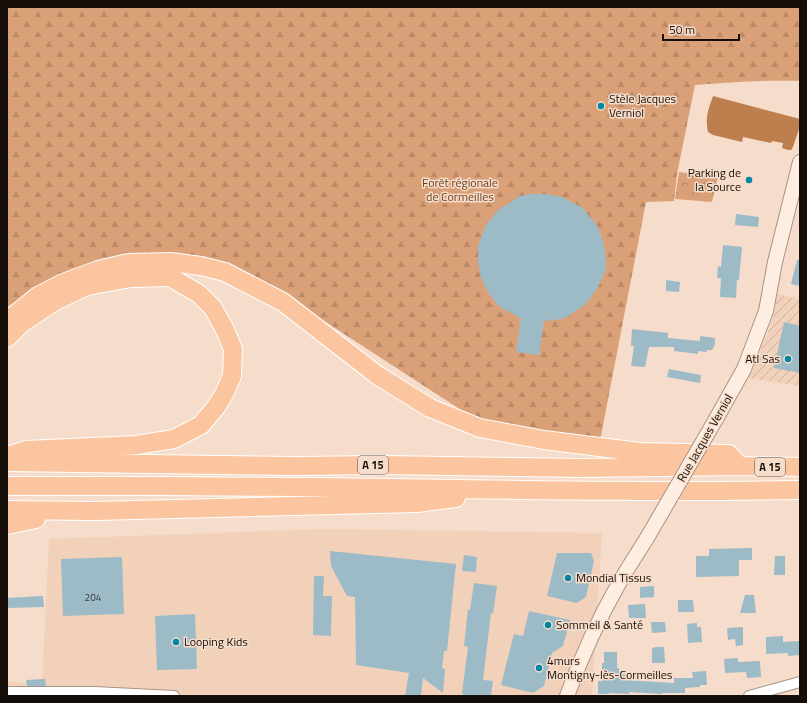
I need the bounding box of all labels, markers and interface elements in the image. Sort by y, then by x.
scale bar [663,16,739,42]
text: 50 m [669,20,695,39]
place label: Stèle Jacques Verniol [609,89,677,122]
marker: Stèle Jacques Verniol [596,101,606,111]
place label: Parking de la Source [688,163,741,196]
park label: Forêt régionale de Cormeilles [422,173,498,206]
marker: Parking de la Source [744,175,754,185]
place label: Atl Sas [745,349,780,368]
marker: Atl Sas [783,354,793,364]
street label: Rue Jacques Verniol [672,390,738,485]
road number: A 15 [358,456,388,474]
road number: A 15 [755,458,785,476]
place label: Mondial Tissus [576,568,652,587]
marker: Mondial Tissus [563,573,573,583]
house number: 204 [85,590,102,605]
place label: Sommeil & Santé [556,615,643,634]
marker: Sommeil & Santé [543,620,553,630]
place label: Looping Kids [184,632,248,651]
marker: Looping Kids [171,637,181,647]
place label: 4murs Montigny-lès-Cormeilles [547,651,673,684]
marker: 4murs Montigny-lès-Cormeilles [534,663,544,673]

